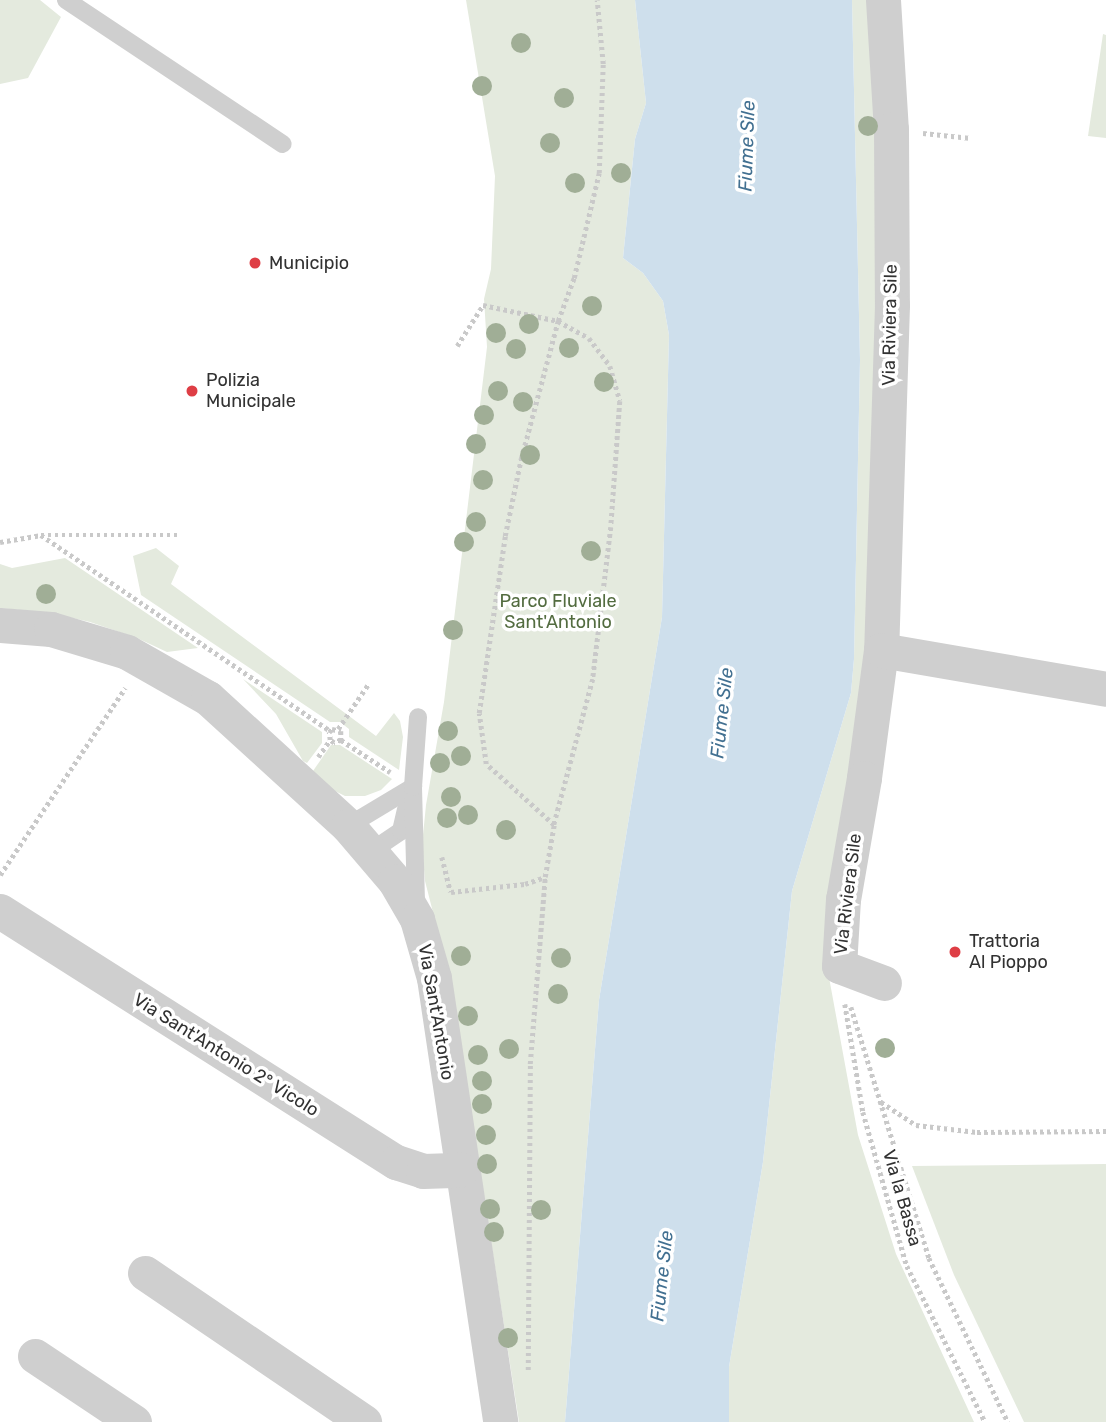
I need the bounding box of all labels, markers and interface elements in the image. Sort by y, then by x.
water label: Fiume Sile [734,100,760,192]
place label: Municipio [269,252,349,274]
marker: Municipio [247,255,263,271]
street label: Via Riviera Sile [878,264,902,386]
place label: Polizia Municipale [206,370,296,412]
marker: Polizia Municipale [184,383,200,399]
park label: Parco Fluviale Sant'Antonio [499,591,617,634]
water label: Fiume Sile [706,667,738,759]
street label: Via Riviera Sile [830,832,866,956]
place label: Trattoria Al Pioppo [969,931,1048,974]
street label: Via Sant'Antonio [413,942,459,1082]
marker: Trattoria Al Pioppo [947,944,963,960]
street label: Via Sant'Antonio 2° Vicolo [129,989,323,1121]
street label: Via la Bassa [878,1147,926,1249]
water label: Fiume Sile [646,1230,678,1322]

